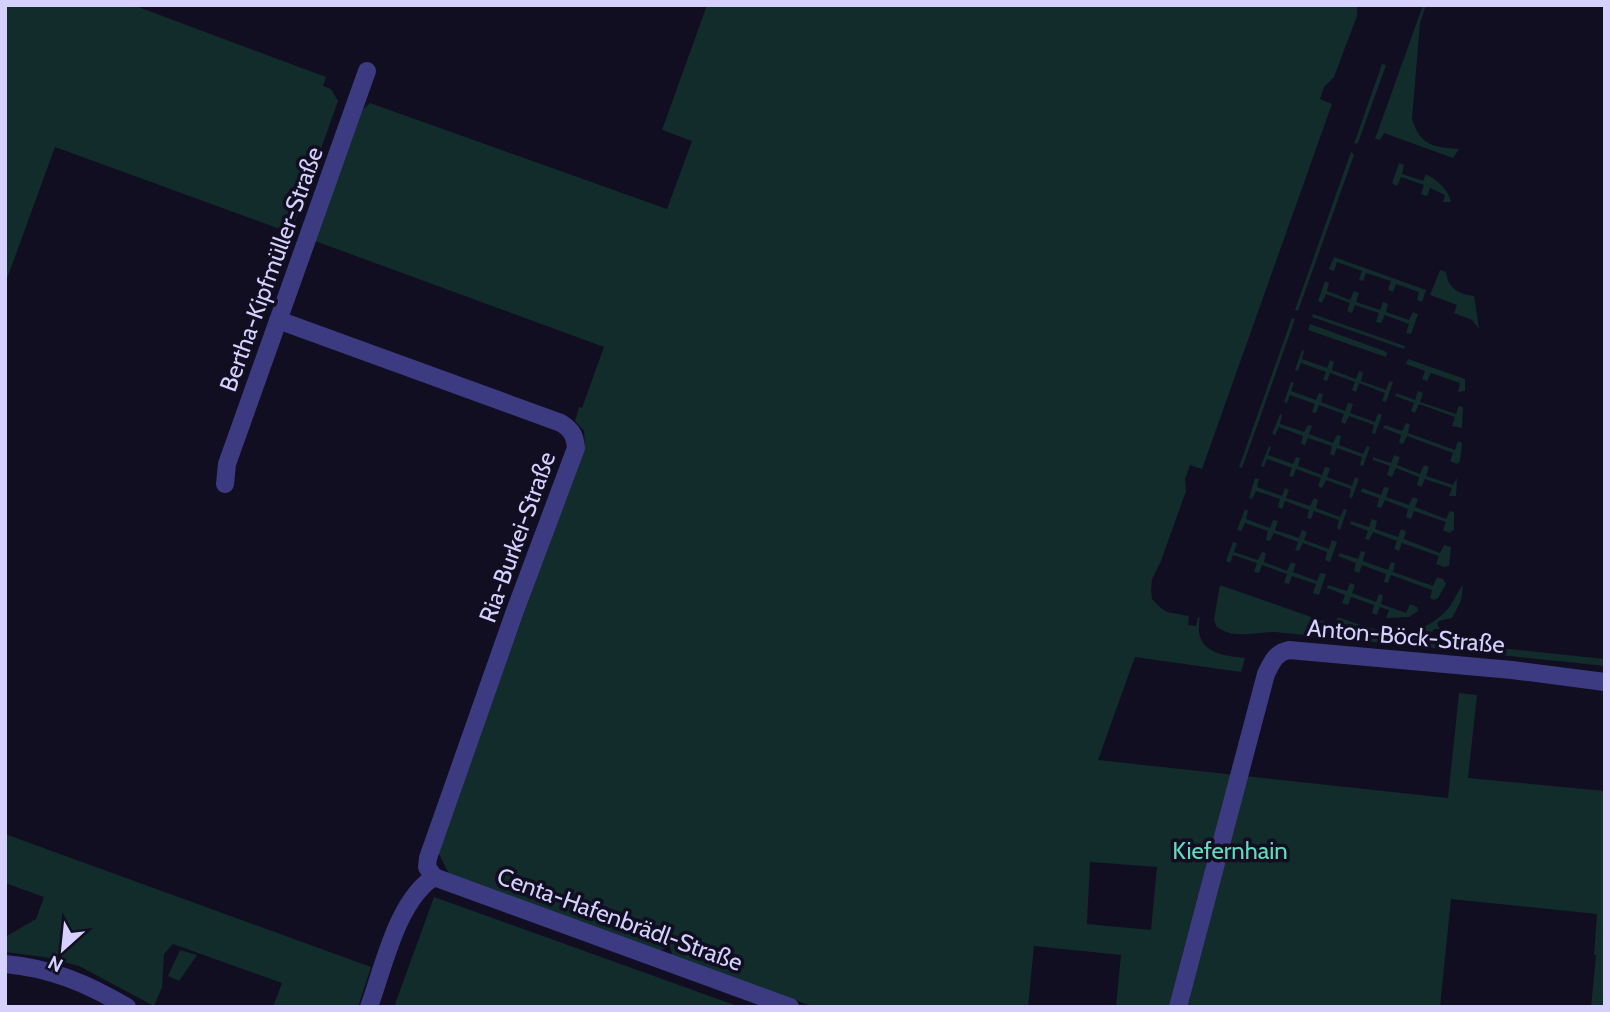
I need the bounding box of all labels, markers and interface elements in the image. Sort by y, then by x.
street label: Bertha-Kipfmüller-Straße [213,143,329,395]
street label: Ria-Burkei-Straße [473,448,561,626]
street label: Anton-Böck-Straße [1306,613,1506,659]
park label: Kiefernhain [1172,836,1288,865]
street label: Centa-Hafenbrädl-Straße [493,861,747,977]
north arrow [28,914,98,984]
text: N [44,950,67,977]

